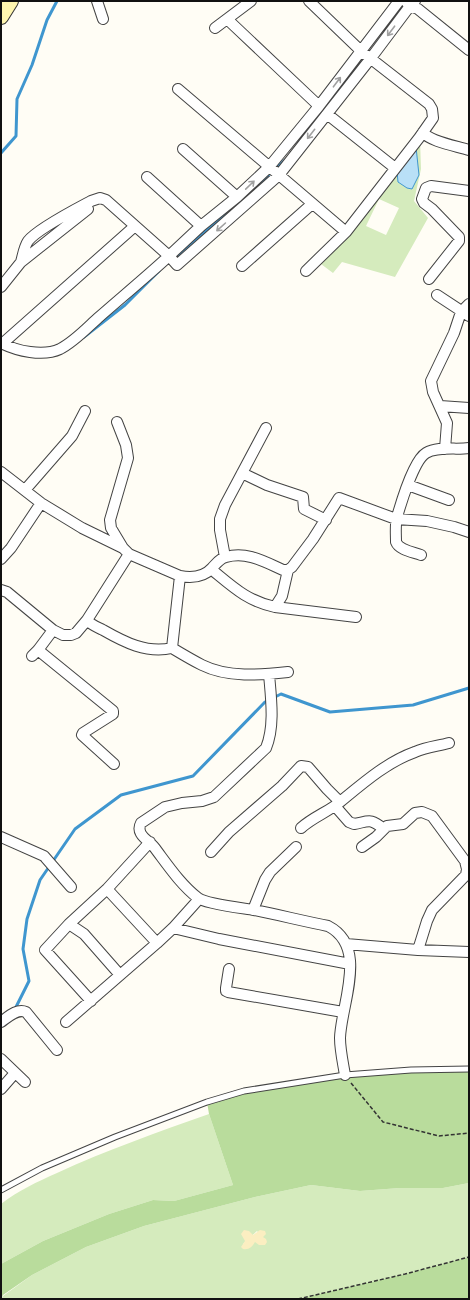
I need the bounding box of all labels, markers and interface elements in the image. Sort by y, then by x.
one-way arrow [387,26,395,37]
one-way arrow [333,77,341,88]
one-way arrow [307,129,316,140]
one-way arrow [245,180,255,190]
one-way arrow [216,222,226,231]

